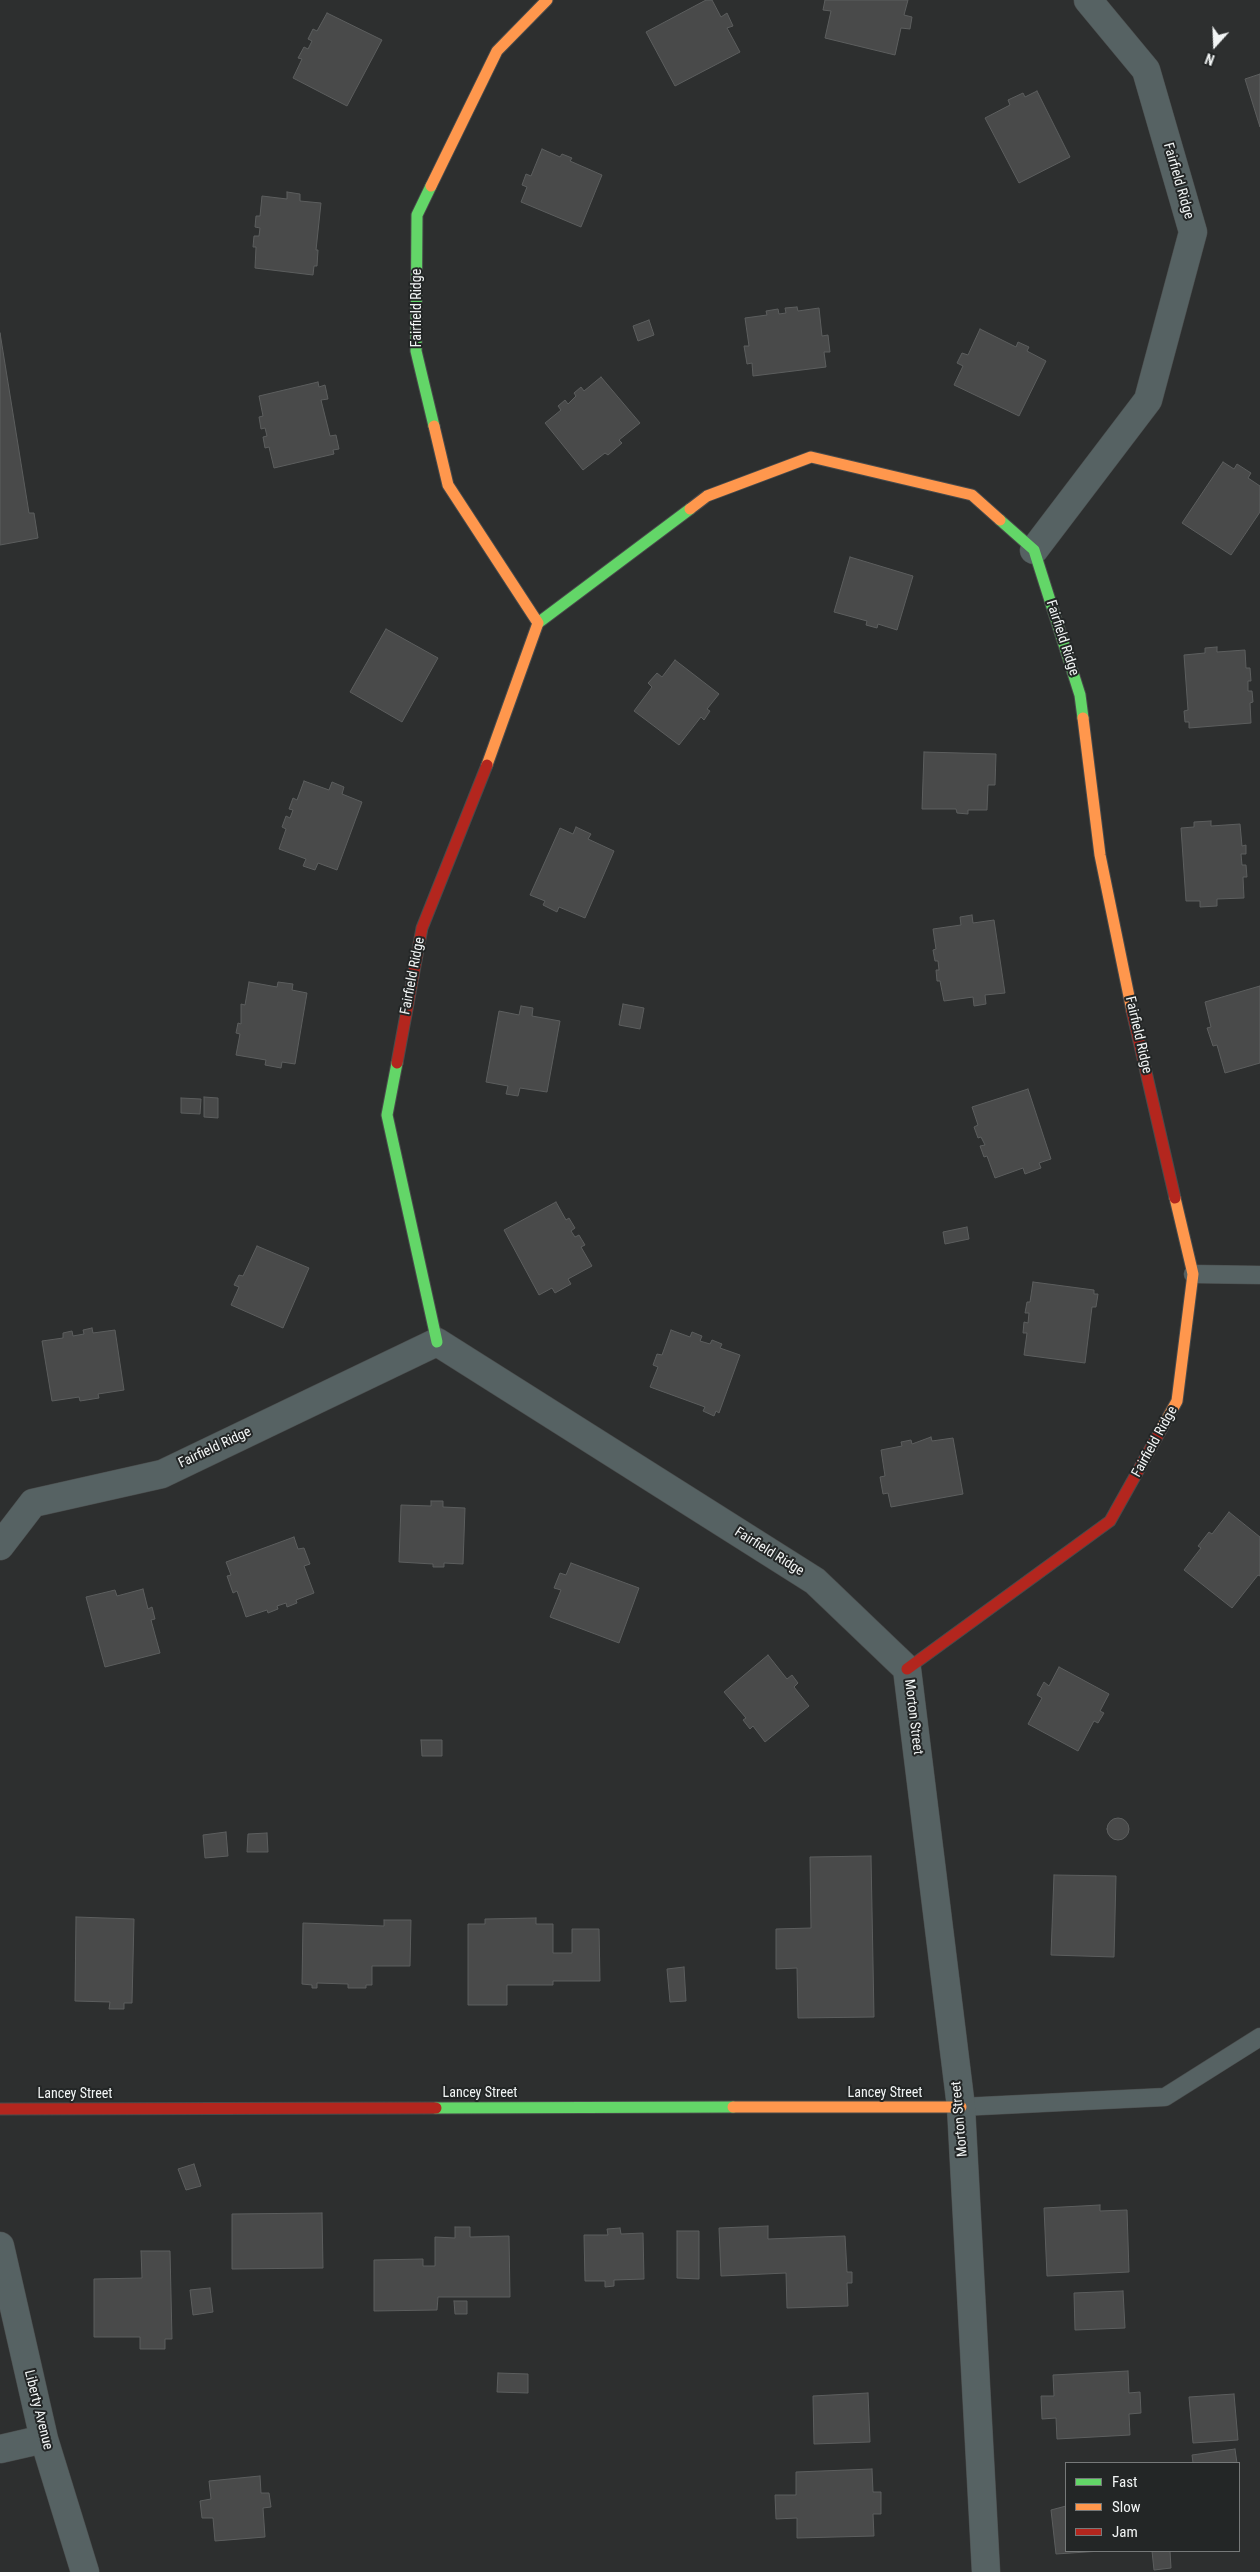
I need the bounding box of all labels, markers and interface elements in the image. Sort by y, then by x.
north arrow [1190,20,1240,70]
text: N [1203,50,1217,68]
street label: Fairfield Ridge [1159,141,1197,221]
street label: Fairfield Ridge [409,269,425,347]
street label: Fairfield Ridge [1042,598,1082,678]
street label: Fairfield Ridge [397,936,429,1016]
street label: Fairfield Ridge [1121,995,1155,1075]
street label: Fairfield Ridge [1129,1404,1181,1480]
street label: Fairfield Ridge [176,1424,254,1472]
street label: Fairfield Ridge [731,1524,807,1580]
street label: Morton Street [900,1678,926,1756]
street label: Morton Street [948,2080,972,2158]
street label: Lancey Street [443,2085,517,2101]
street label: Lancey Street [848,2085,922,2101]
street label: Lancey Street [38,2086,112,2102]
street label: Liberty Avenue [20,2368,56,2452]
legend [1065,2462,1240,2552]
text: Fast [1112,2473,1137,2491]
text: Slow [1112,2498,1141,2516]
text: Jam [1112,2523,1138,2541]

